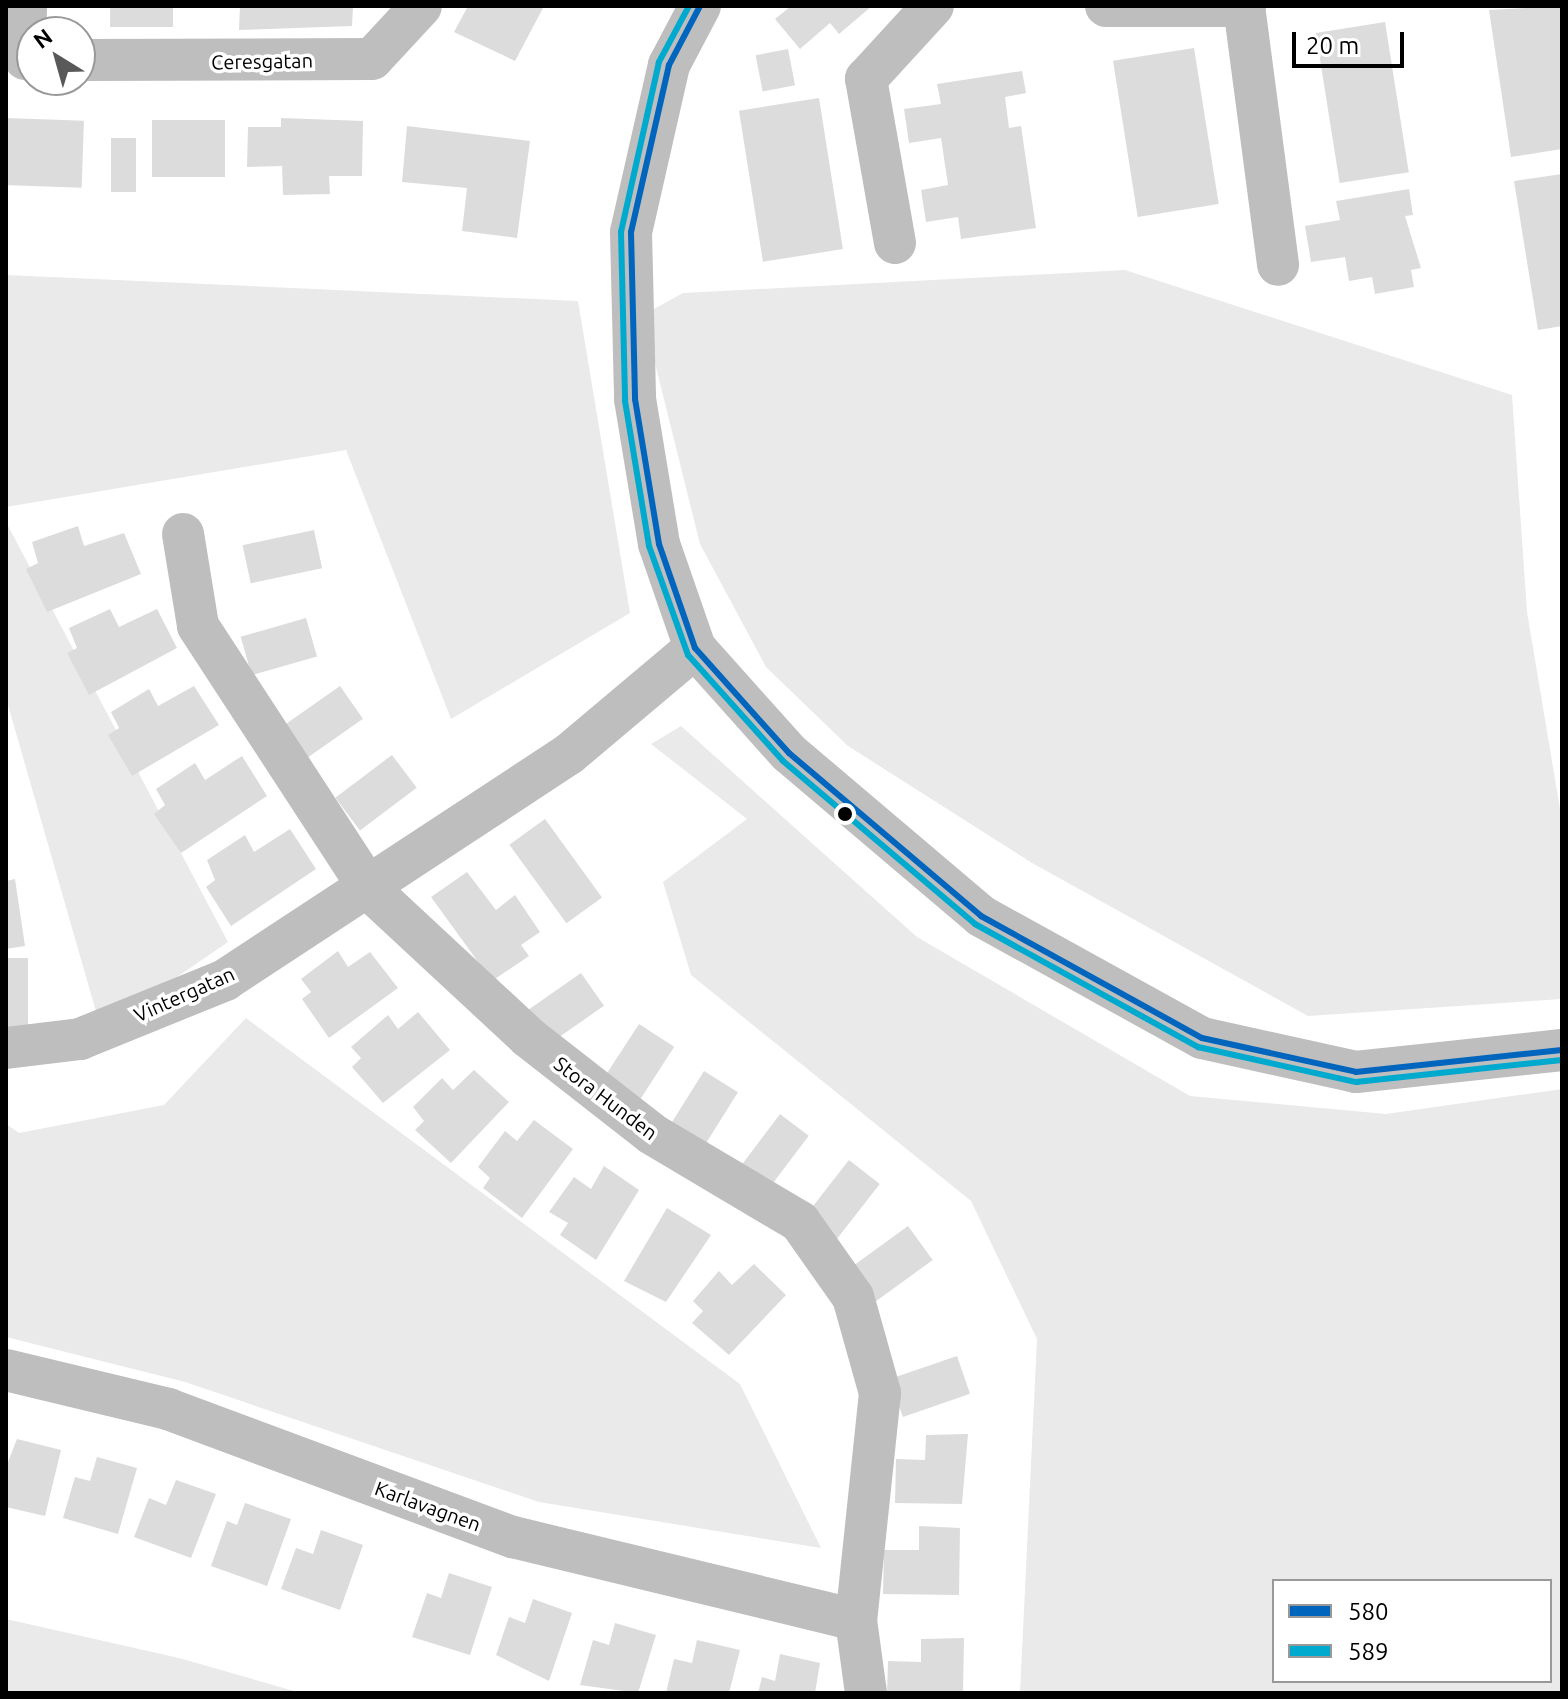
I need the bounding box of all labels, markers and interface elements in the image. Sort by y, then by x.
north arrow [16,16,96,96]
scale bar [1296,16,1408,66]
text: N [28,23,57,53]
text: 20 m [1306,32,1359,59]
street label: Ceresgatan [211,48,313,74]
unlabelled marker [837,806,853,822]
street label: Vintergatan [130,961,238,1027]
street label: Stora Hunden [550,1051,662,1145]
street label: Karlavagnen [372,1476,484,1536]
legend [1272,1579,1552,1683]
text: 580 [1348,1598,1389,1625]
text: 589 [1348,1638,1389,1665]

